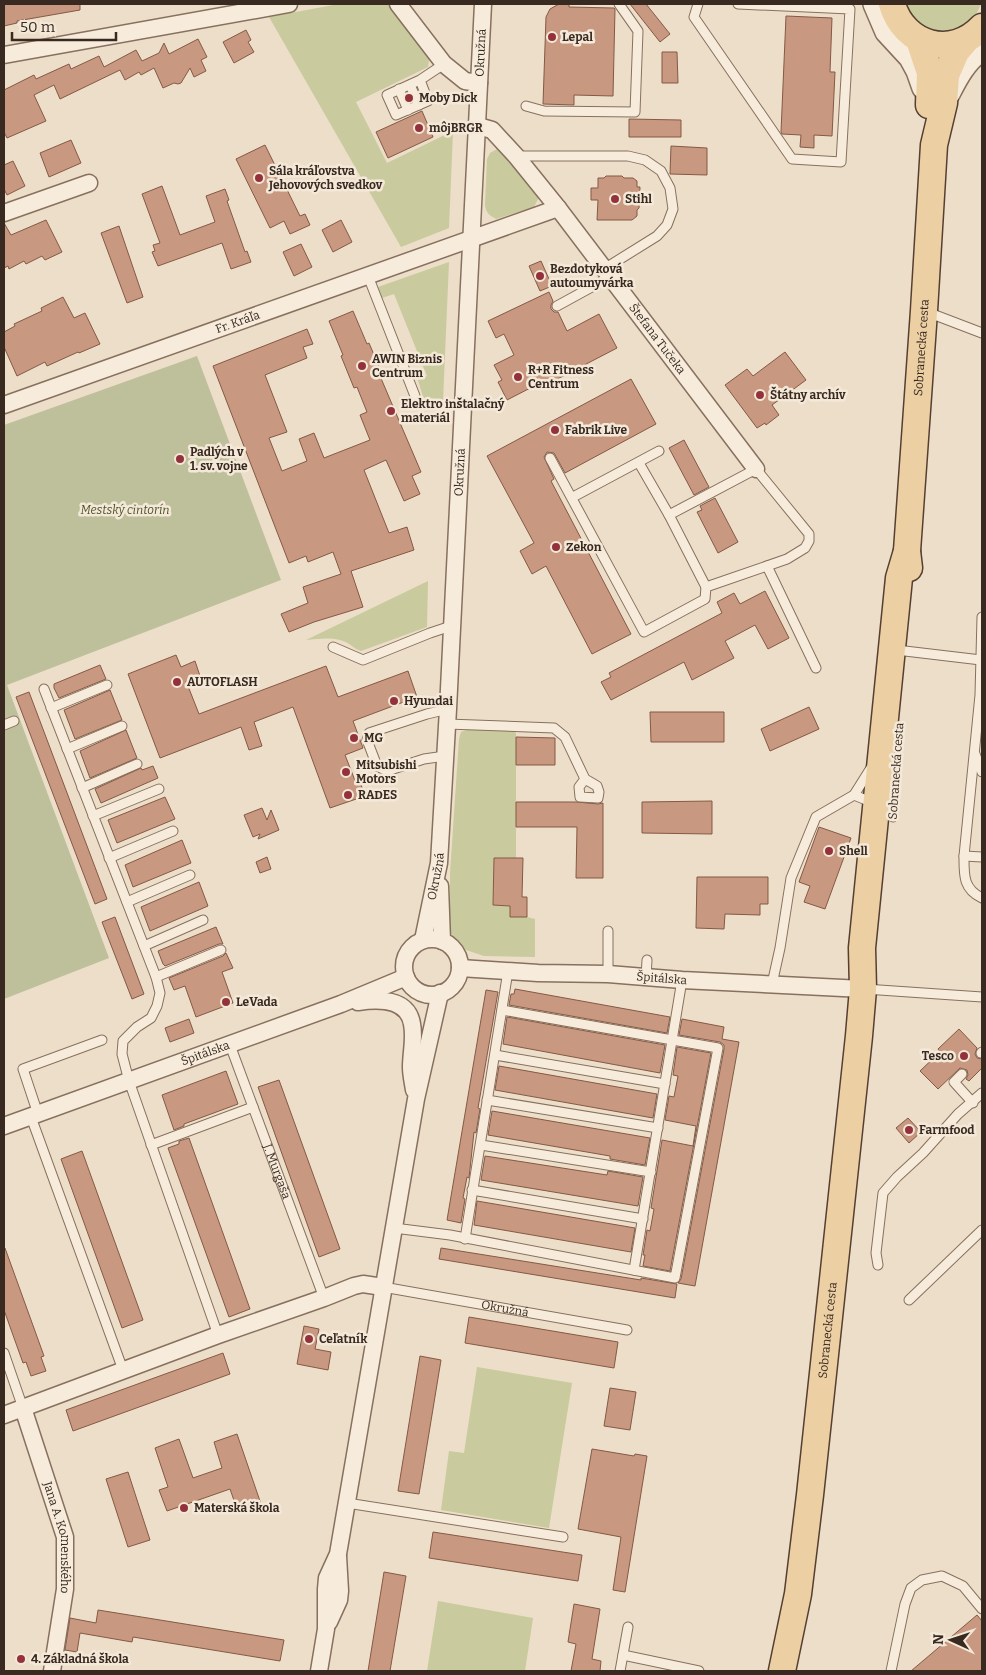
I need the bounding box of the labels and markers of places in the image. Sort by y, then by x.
place label: Lepal [562,30,593,44]
marker: Lepal [546,31,558,43]
place label: Moby Dick [419,91,478,105]
marker: Moby Dick [403,92,415,104]
place label: môjBRGR [429,121,483,136]
marker: môjBRGR [413,122,425,134]
place label: Sála kráľovstva Jehovových svedkov [268,164,383,192]
marker: Sála kráľovstva Jehovových svedkov [253,172,265,184]
place label: Stihl [625,192,652,206]
marker: Stihl [609,193,621,205]
place label: Bezdotyková autoumyvárka [550,262,634,290]
marker: Bezdotyková autoumyvárka [534,270,546,282]
place label: AWIN Biznis Centrum [372,352,442,380]
marker: AWIN Biznis Centrum [356,360,368,372]
place label: R+R Fitness Centrum [528,363,594,391]
marker: R+R Fitness Centrum [512,371,524,383]
place label: Štátny archív [770,386,846,402]
marker: Štátny archív [754,389,766,401]
place label: Elektro inštalačný materiál [401,397,505,425]
marker: Elektro inštalačný materiál [385,405,397,417]
place label: Fabrik Live [565,423,627,437]
marker: Fabrik Live [549,424,561,436]
place label: Padlých v 1. sv. vojne [190,445,248,474]
marker: Padlých v 1. sv. vojne [174,453,186,465]
place label: Zekon [566,540,602,554]
marker: Zekon [550,541,562,553]
place label: AUTOFLASH [187,675,258,689]
marker: AUTOFLASH [171,676,183,688]
place label: Hyundai [404,694,453,708]
marker: Hyundai [388,695,400,707]
place label: MG [364,731,383,745]
marker: MG [348,732,360,744]
place label: Mitsubishi Motors [356,758,417,786]
marker: Mitsubishi Motors [340,766,352,778]
place label: RADES [358,788,397,802]
marker: RADES [342,789,354,801]
place label: Shell [839,844,868,858]
marker: Shell [823,845,835,857]
place label: LeVada [236,995,278,1009]
marker: LeVada [220,996,232,1008]
place label: Tesco [922,1049,954,1063]
marker: Tesco [958,1050,970,1062]
place label: Farmfood [919,1123,975,1137]
marker: Farmfood [903,1124,915,1136]
place label: Ceľatník [319,1332,368,1346]
marker: Ceľatník [303,1333,315,1345]
place label: Materská škola [194,1501,280,1515]
marker: Materská škola [178,1502,190,1514]
place label: 4. Základná škola [31,1652,129,1666]
marker: 4. Základná škola [15,1653,27,1665]

